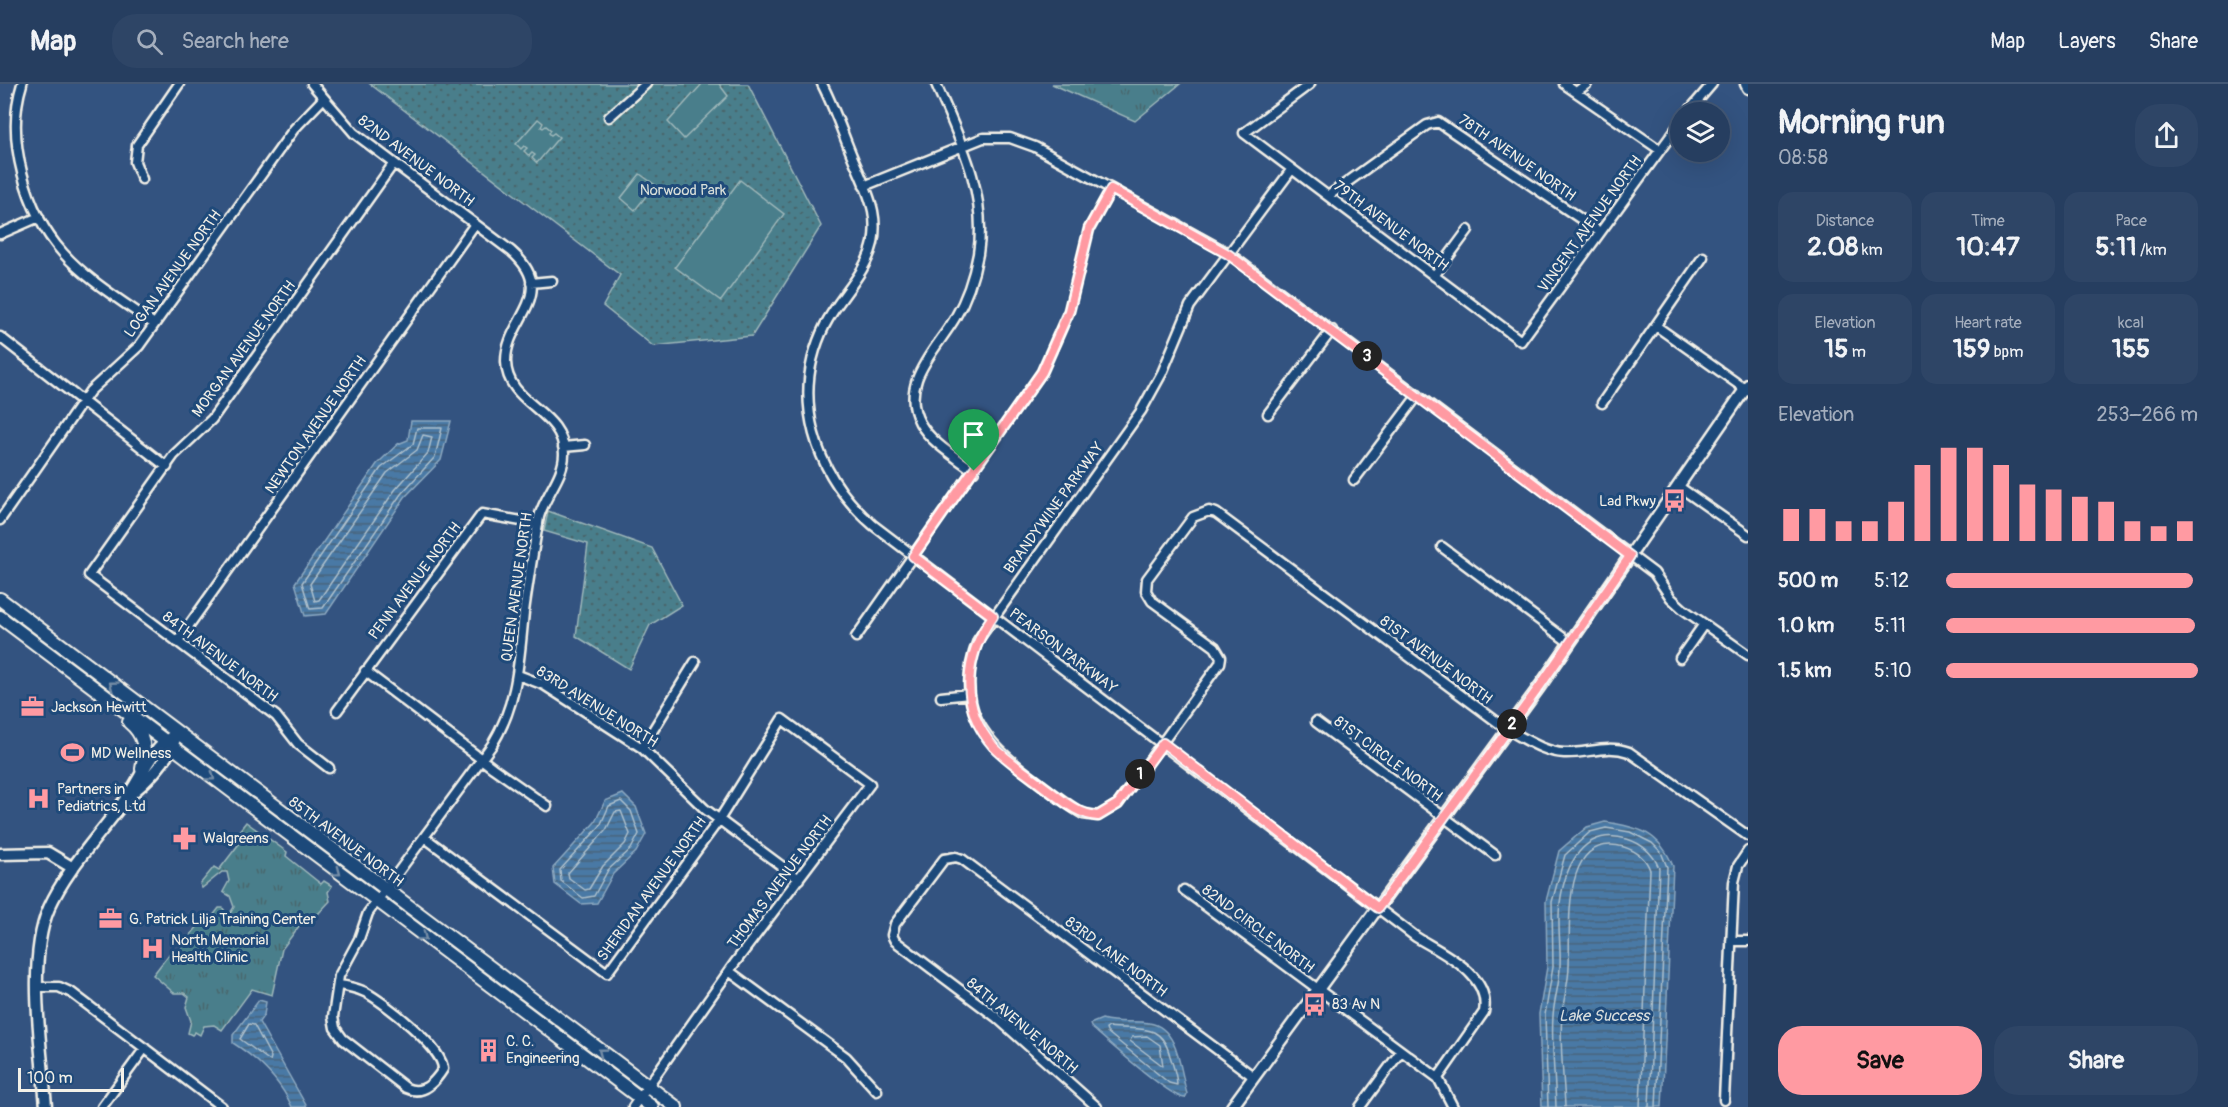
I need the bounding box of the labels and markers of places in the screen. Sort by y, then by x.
pin: 3 [1352,341,1382,371]
pin [948,409,999,471]
bus stop icon: Lad Pkwy [1661,488,1687,514]
place label: Lad Pkwy [1599,492,1657,511]
office icon: Jackson Hewitt [20,694,46,720]
place label: Jackson Hewitt [51,698,148,717]
pin: 2 [1497,709,1527,739]
sports icon: MD Wellness [60,740,86,766]
place label: MD Wellness [91,744,171,763]
pin: 1 [1125,759,1155,789]
place label: Partners in Pediatrics, Ltd [57,780,146,816]
hospital icon: Partners in Pediatrics, Ltd [26,785,52,811]
pharmacy icon: Walgreens [172,825,198,851]
place label: Walgreens [203,829,269,848]
office icon: G. Patrick Lilja Training Center [98,906,124,932]
place label: G. Patrick Lilja Training Center [129,910,316,929]
place label: North Memorial Health Clinic [171,931,269,967]
hospital icon: North Memorial Health Clinic [140,936,166,962]
bus stop icon: 83 Av N [1301,991,1327,1017]
place label: 83 Av N [1332,995,1380,1014]
place label: C. C. Engineering [506,1032,580,1068]
building icon: C. C. Engineering [475,1037,501,1063]

